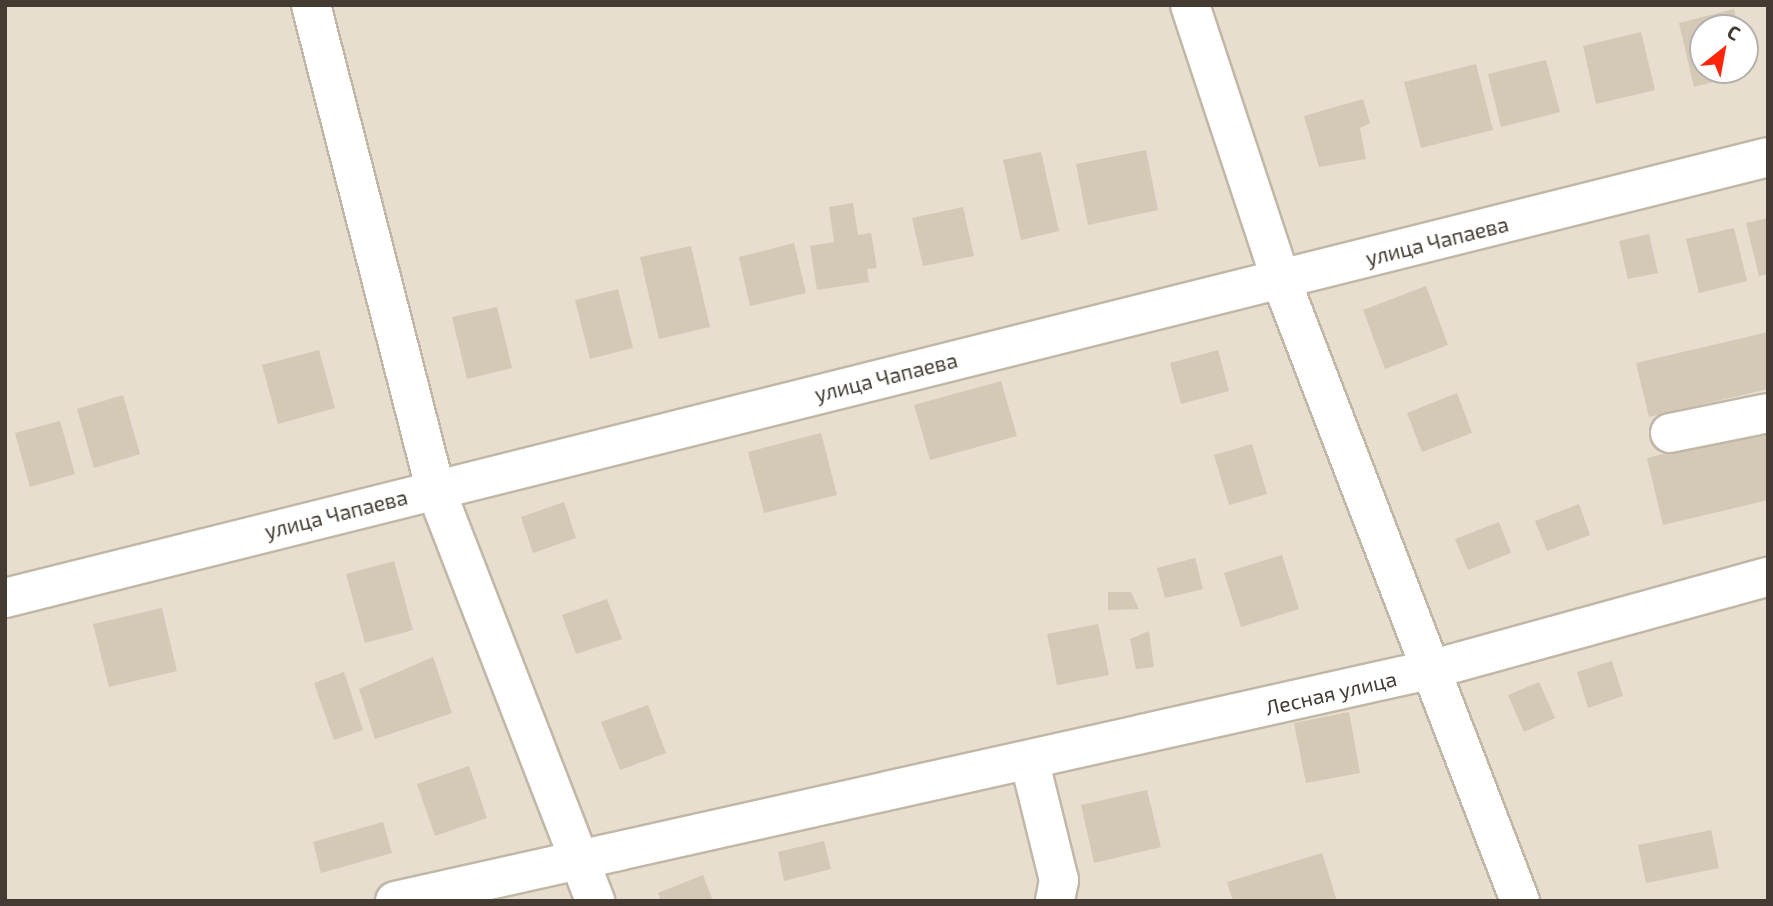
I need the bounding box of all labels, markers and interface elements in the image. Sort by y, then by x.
north arrow [1689,14,1759,84]
text: С [1723,20,1745,45]
street label: улица Чапаева [1363,211,1511,271]
street label: улица Чапаева [812,347,960,407]
street label: улица Чапаева [262,484,410,544]
street label: Лесная улица [1263,666,1399,720]

